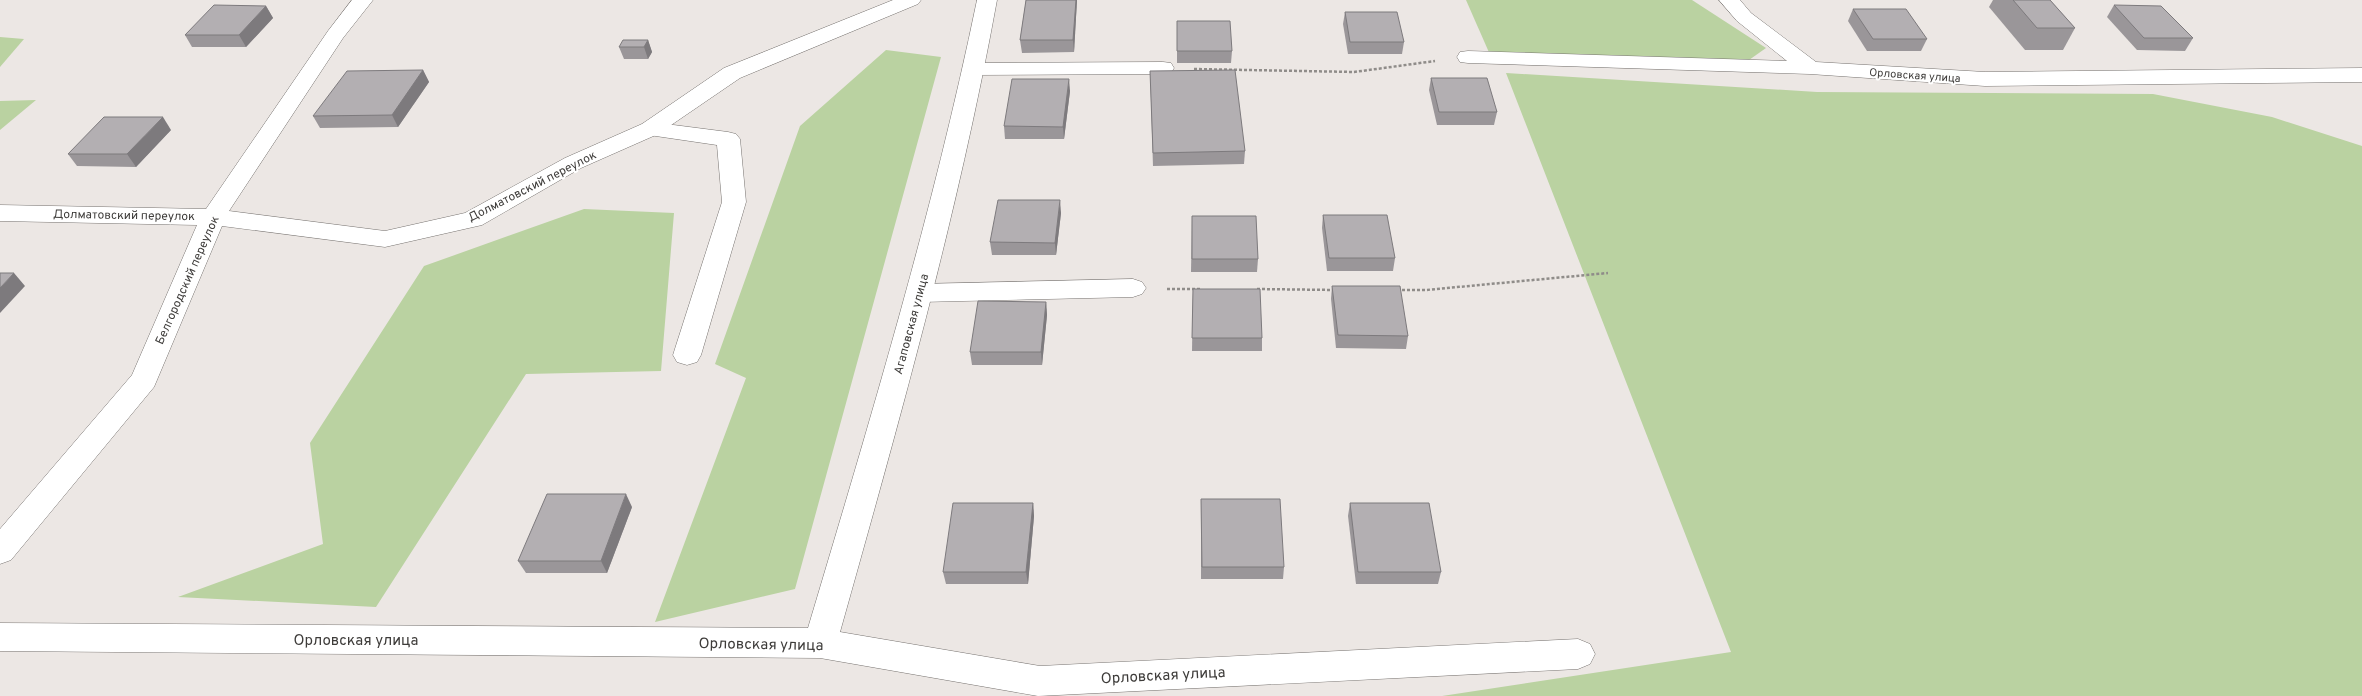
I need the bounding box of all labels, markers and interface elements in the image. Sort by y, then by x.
street label: Орловская улица [1869,66,1961,86]
street label: Долматовский переулок [466,147,599,226]
street label: Долматовский переулок [53,207,195,225]
street label: Белгородский переулок [152,213,224,347]
street label: Агаповская улица [891,272,933,376]
street label: Орловская улица [294,632,418,651]
street label: Орловская улица [698,635,824,656]
street label: Орловская улица [1100,664,1226,689]

